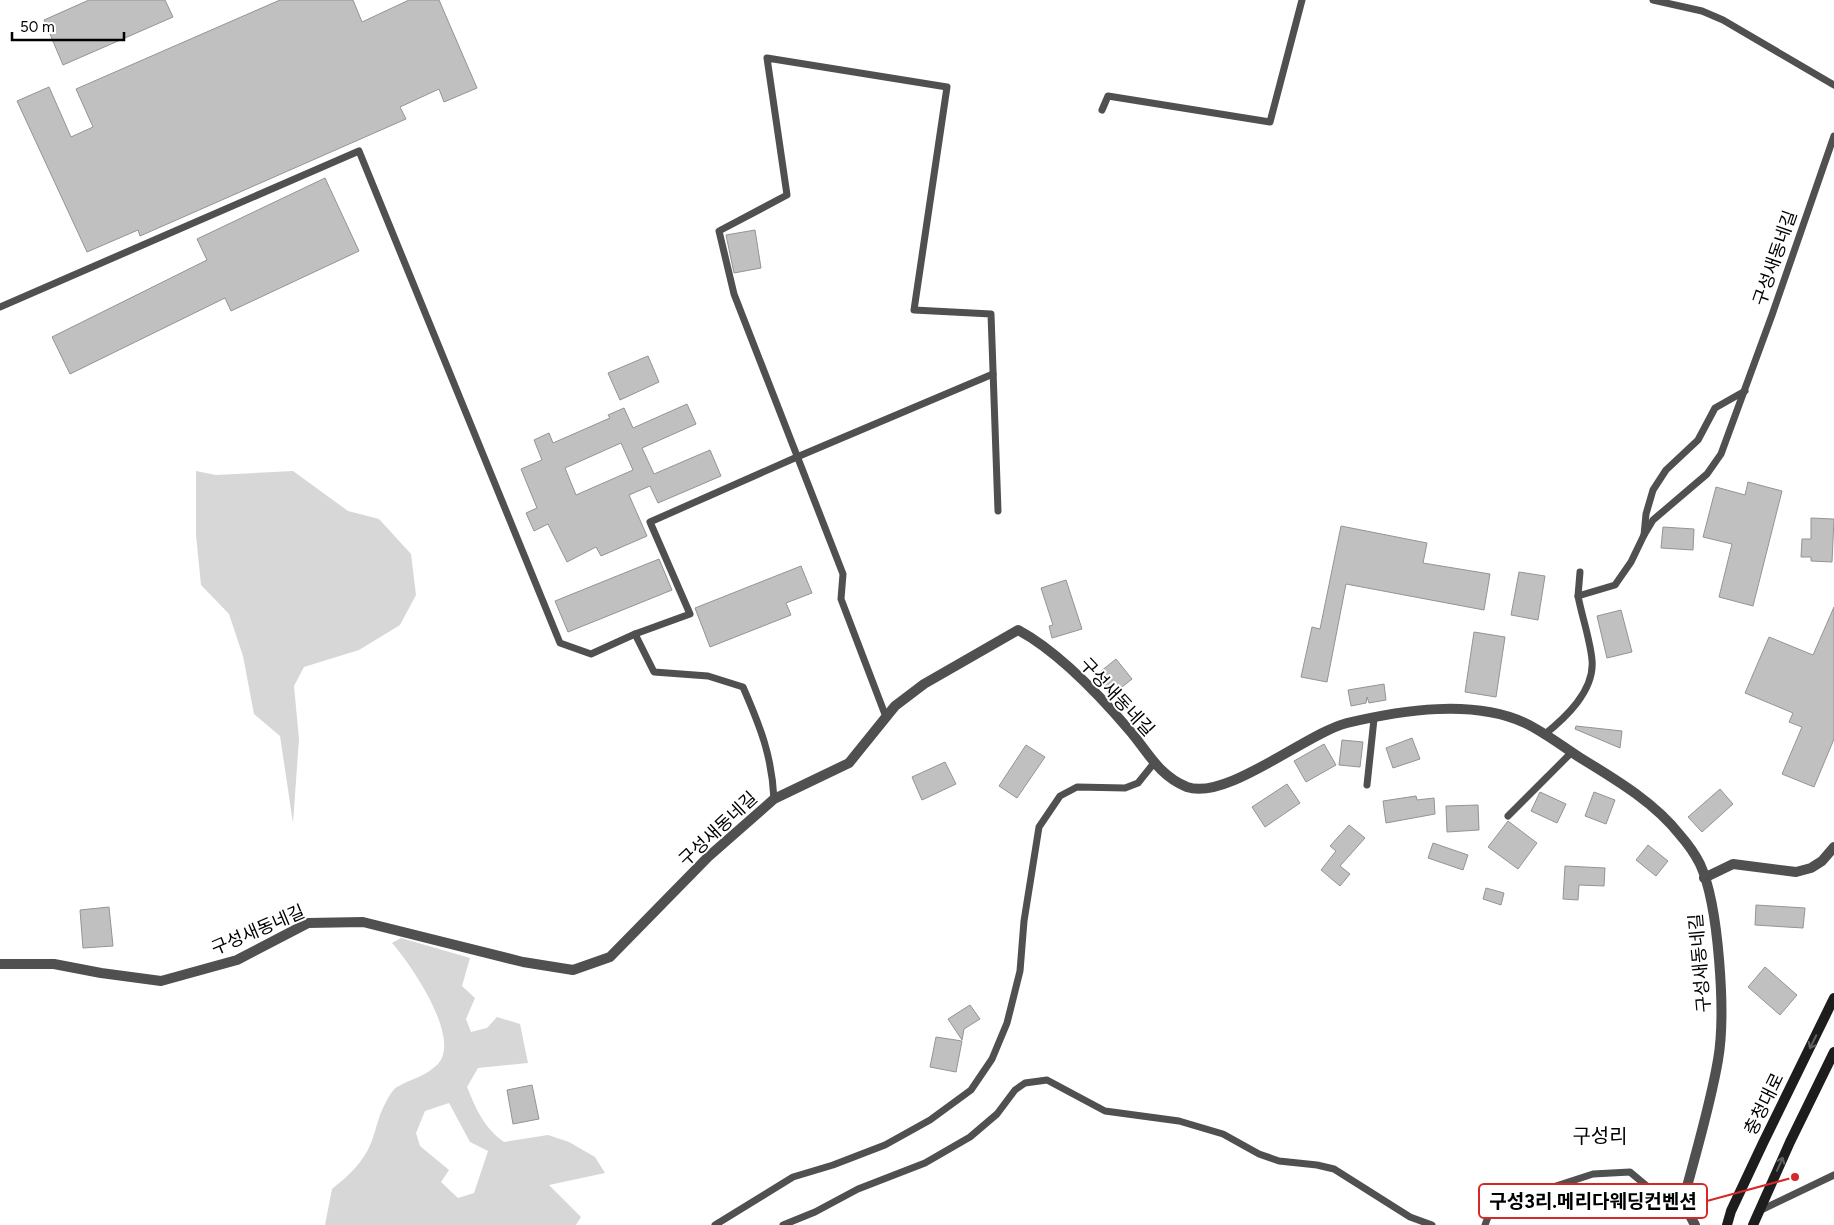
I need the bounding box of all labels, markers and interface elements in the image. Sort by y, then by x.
scale bar [12,10,125,42]
text: 50 m [20,18,55,36]
street label: 구성새동네길 [1748,207,1802,309]
street label: 구성새동네길 [1075,653,1159,741]
street label: 구성새동네길 [674,787,762,871]
street label: 구성새동네길 [208,900,308,960]
street label: 구성새동네길 [1685,913,1715,1013]
one-way arrow [1807,1034,1817,1049]
street label: 충청대로 [1740,1069,1788,1139]
district label: 구성리 [1572,1124,1628,1148]
one-way arrow [1775,1157,1785,1172]
callout: 구성3리.메리다웨딩컨벤션 [1479,1184,1707,1218]
text: 구성3리.메리다웨딩컨벤션 [1489,1190,1697,1213]

